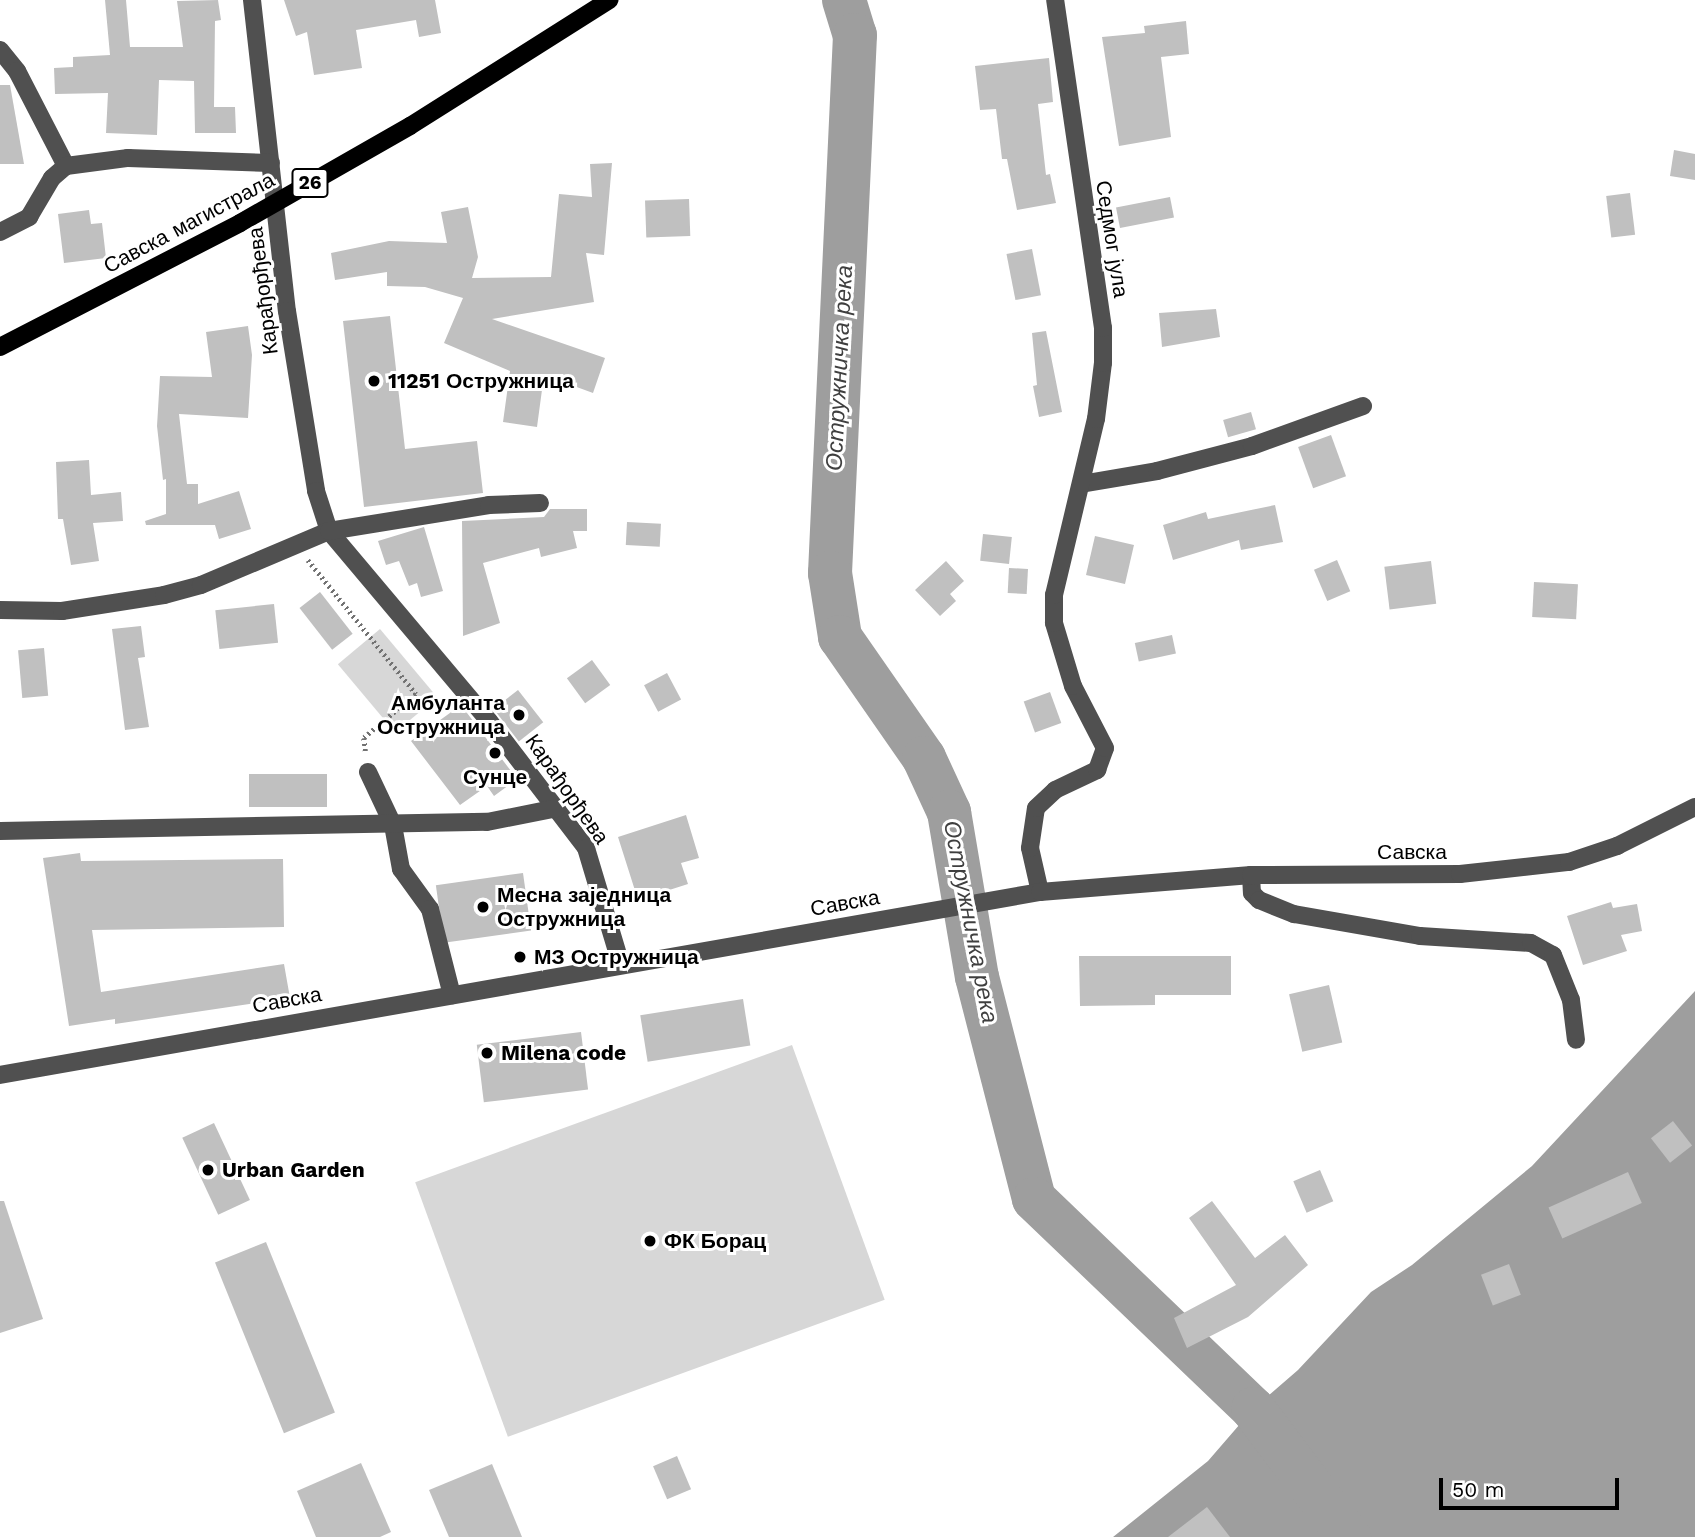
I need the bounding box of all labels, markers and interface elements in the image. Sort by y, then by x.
street label: Савска магистрала [99,167,279,279]
road number: 26 [291,168,329,198]
street label: Седмог јула [1090,179,1134,299]
street label: Карађорђева [243,226,283,356]
water label: Остружничка река [821,264,859,472]
place label: 11251 Остружница [388,368,574,394]
marker: 11251 Остружница [366,373,382,389]
place label: Амбуланта Остружница [377,690,505,740]
marker: Амбуланта Остружница [511,707,527,723]
street label: Карађорђева [520,729,614,849]
marker: Сунце [487,745,503,761]
place label: Сунце [463,764,527,790]
water label: Остружничка река [937,818,1003,1026]
street label: Савска [1377,839,1447,865]
place label: Месна заједница Остружница [497,882,671,932]
street label: Савска [808,885,882,921]
marker: Месна заједница Остружница [475,899,491,915]
place label: МЗ Остружница [534,944,699,970]
marker: МЗ Остружница [512,949,528,965]
street label: Савска [250,982,324,1018]
place label: Milena code [501,1040,626,1066]
marker: Milena code [479,1045,495,1061]
place label: Urban Garden [222,1157,365,1183]
marker: Urban Garden [200,1162,216,1178]
place label: ФК Борац [664,1228,766,1254]
marker: ФК Борац [642,1233,658,1249]
scale bar [1443,1464,1623,1508]
text: 50 m [1452,1477,1504,1502]

